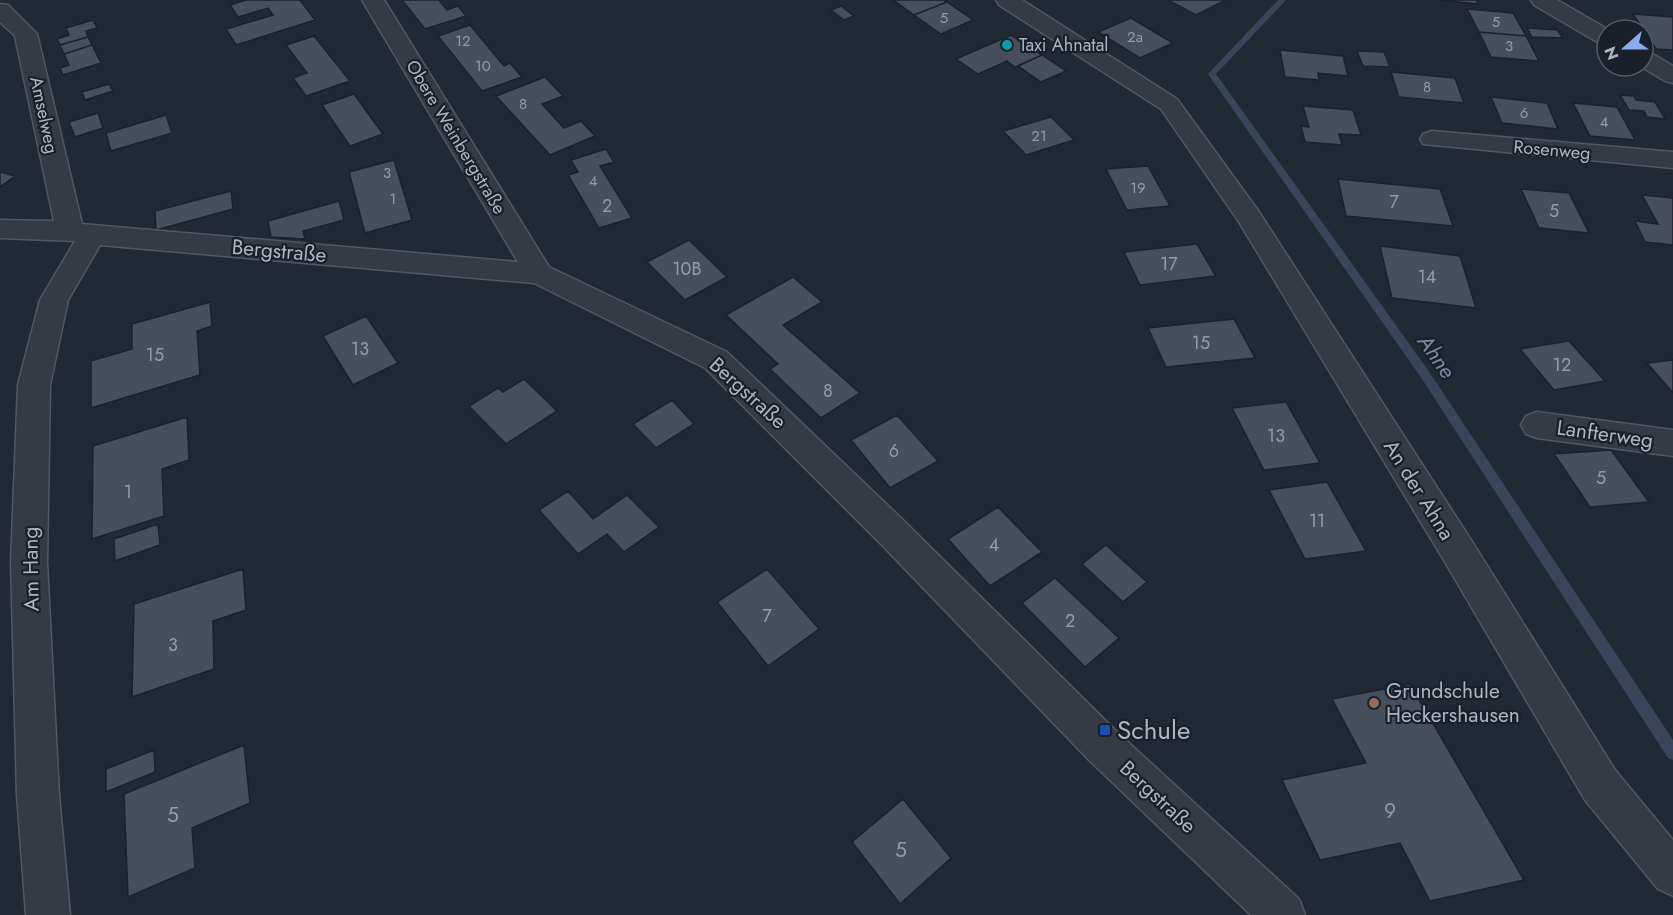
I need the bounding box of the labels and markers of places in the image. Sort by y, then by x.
place label: Taxi Ahnatal [1019,32,1108,58]
marker: Taxi Ahnatal [1000,38,1014,52]
place label: Grundschule Heckershausen [1386,676,1520,730]
marker: Grundschule Heckershausen [1367,696,1381,710]
place label: Schule [1117,711,1190,749]
marker: Schule [1098,723,1112,737]

